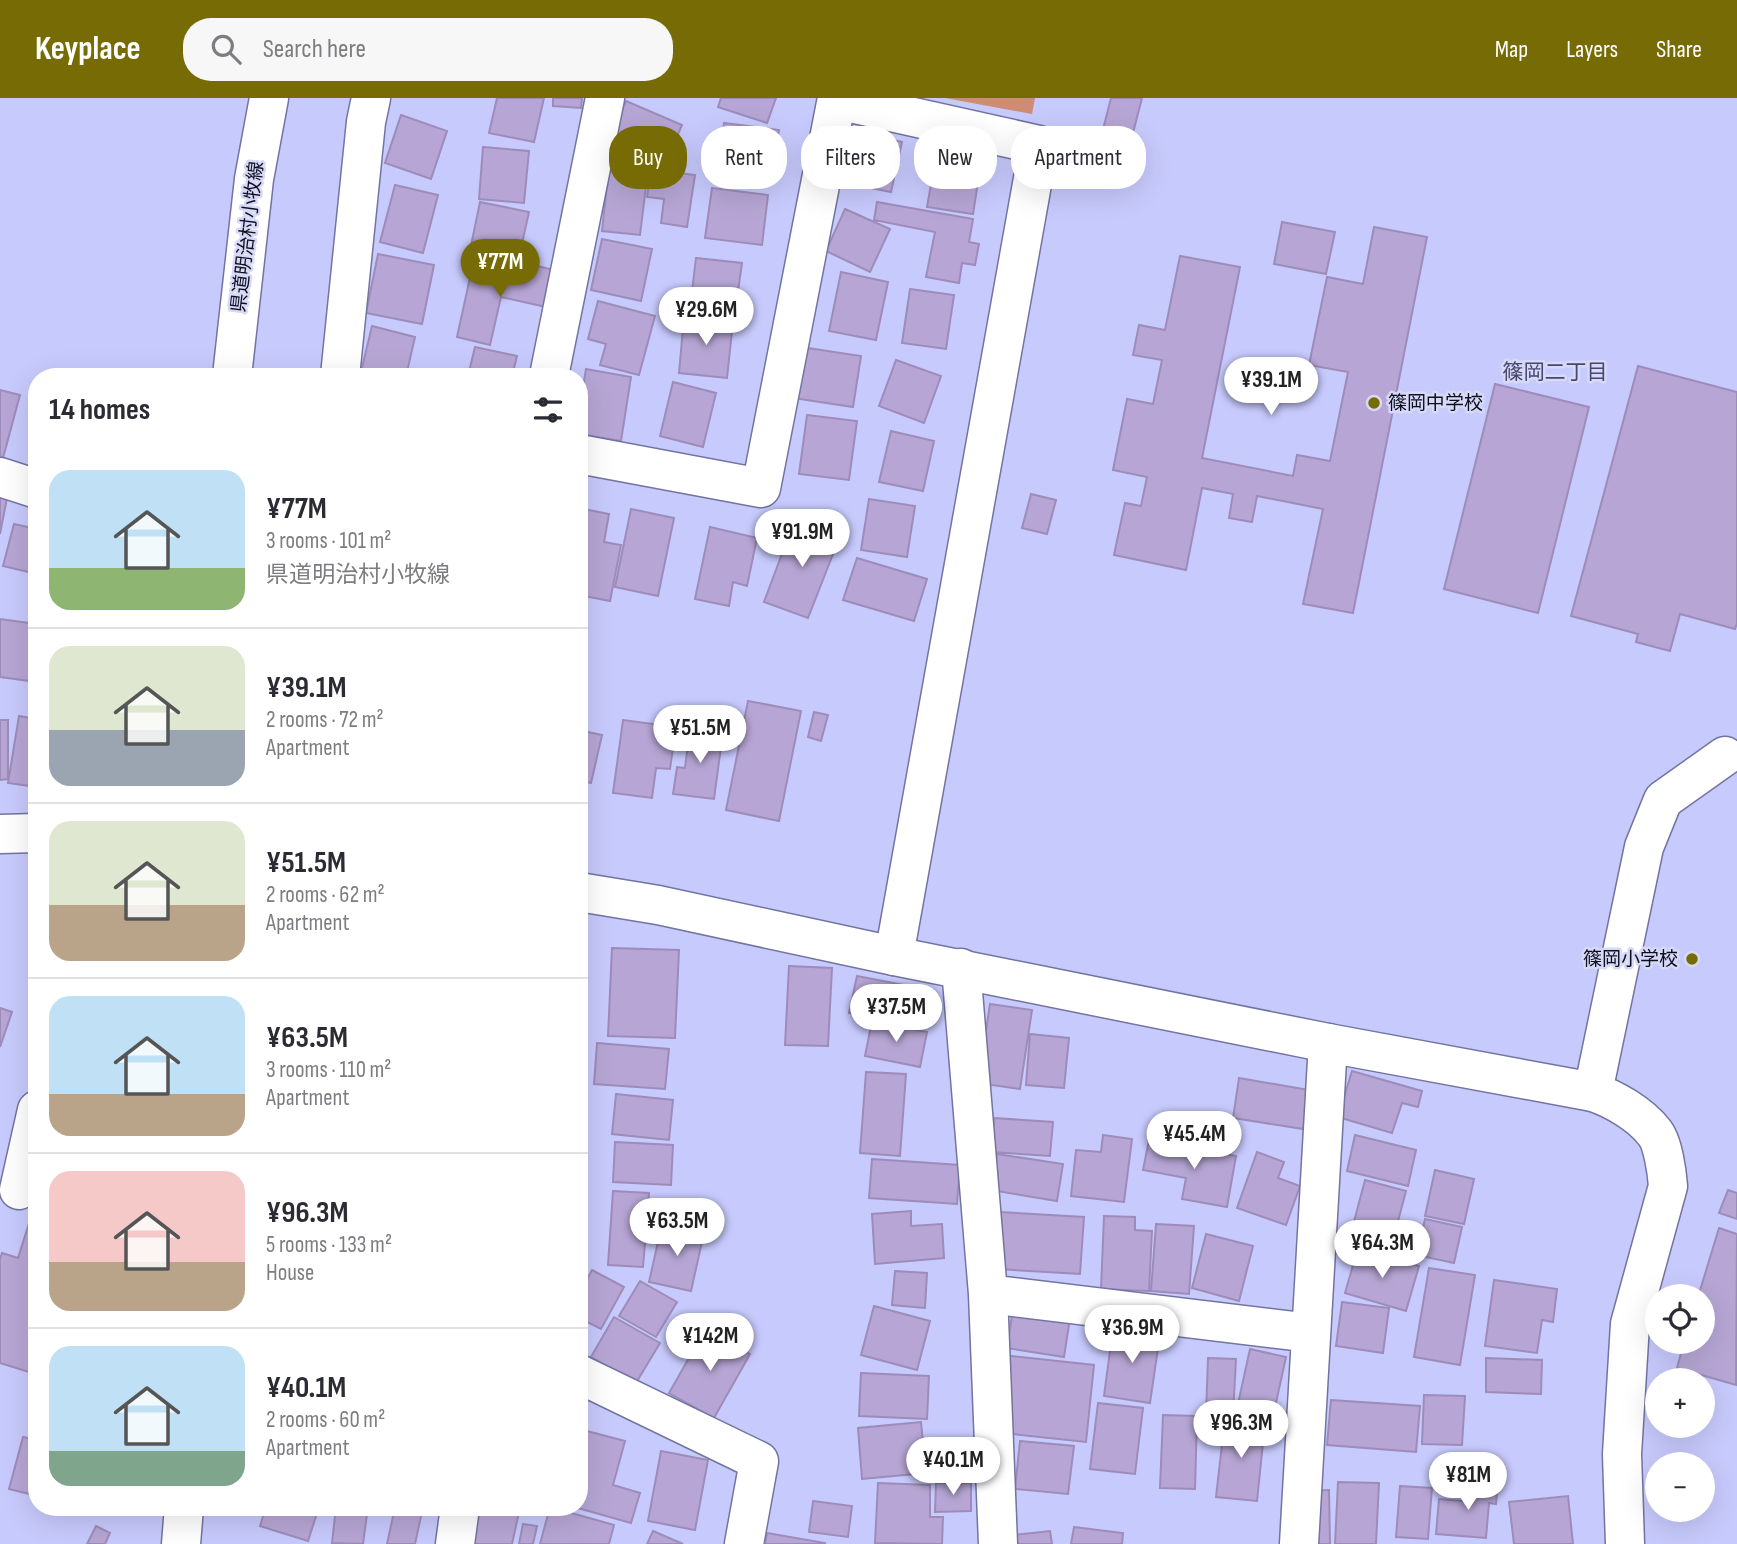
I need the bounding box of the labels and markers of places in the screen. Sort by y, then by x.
pin: ¥77M [459,240,541,299]
pin: ¥29.6M [649,288,763,347]
pin: ¥39.1M [1214,358,1328,417]
place label: 篠岡中学校 [1388,392,1483,415]
marker: 篠岡中学校 [1366,395,1382,411]
pin: ¥91.9M [745,510,859,569]
pin: ¥51.5M [643,706,757,765]
place label: 篠岡小学校 [1583,948,1678,971]
marker: 篠岡小学校 [1684,951,1700,967]
pin: ¥37.5M [839,984,953,1044]
pin: ¥45.4M [1137,1112,1251,1171]
pin: ¥63.5M [620,1198,734,1258]
pin: ¥64.3M [1325,1220,1439,1280]
pin: ¥36.9M [1075,1306,1189,1365]
pin: ¥142M [661,1314,759,1373]
pin: ¥96.3M [1184,1400,1298,1460]
pin: ¥40.1M [896,1438,1010,1497]
pin: ¥81M [1427,1452,1509,1512]

